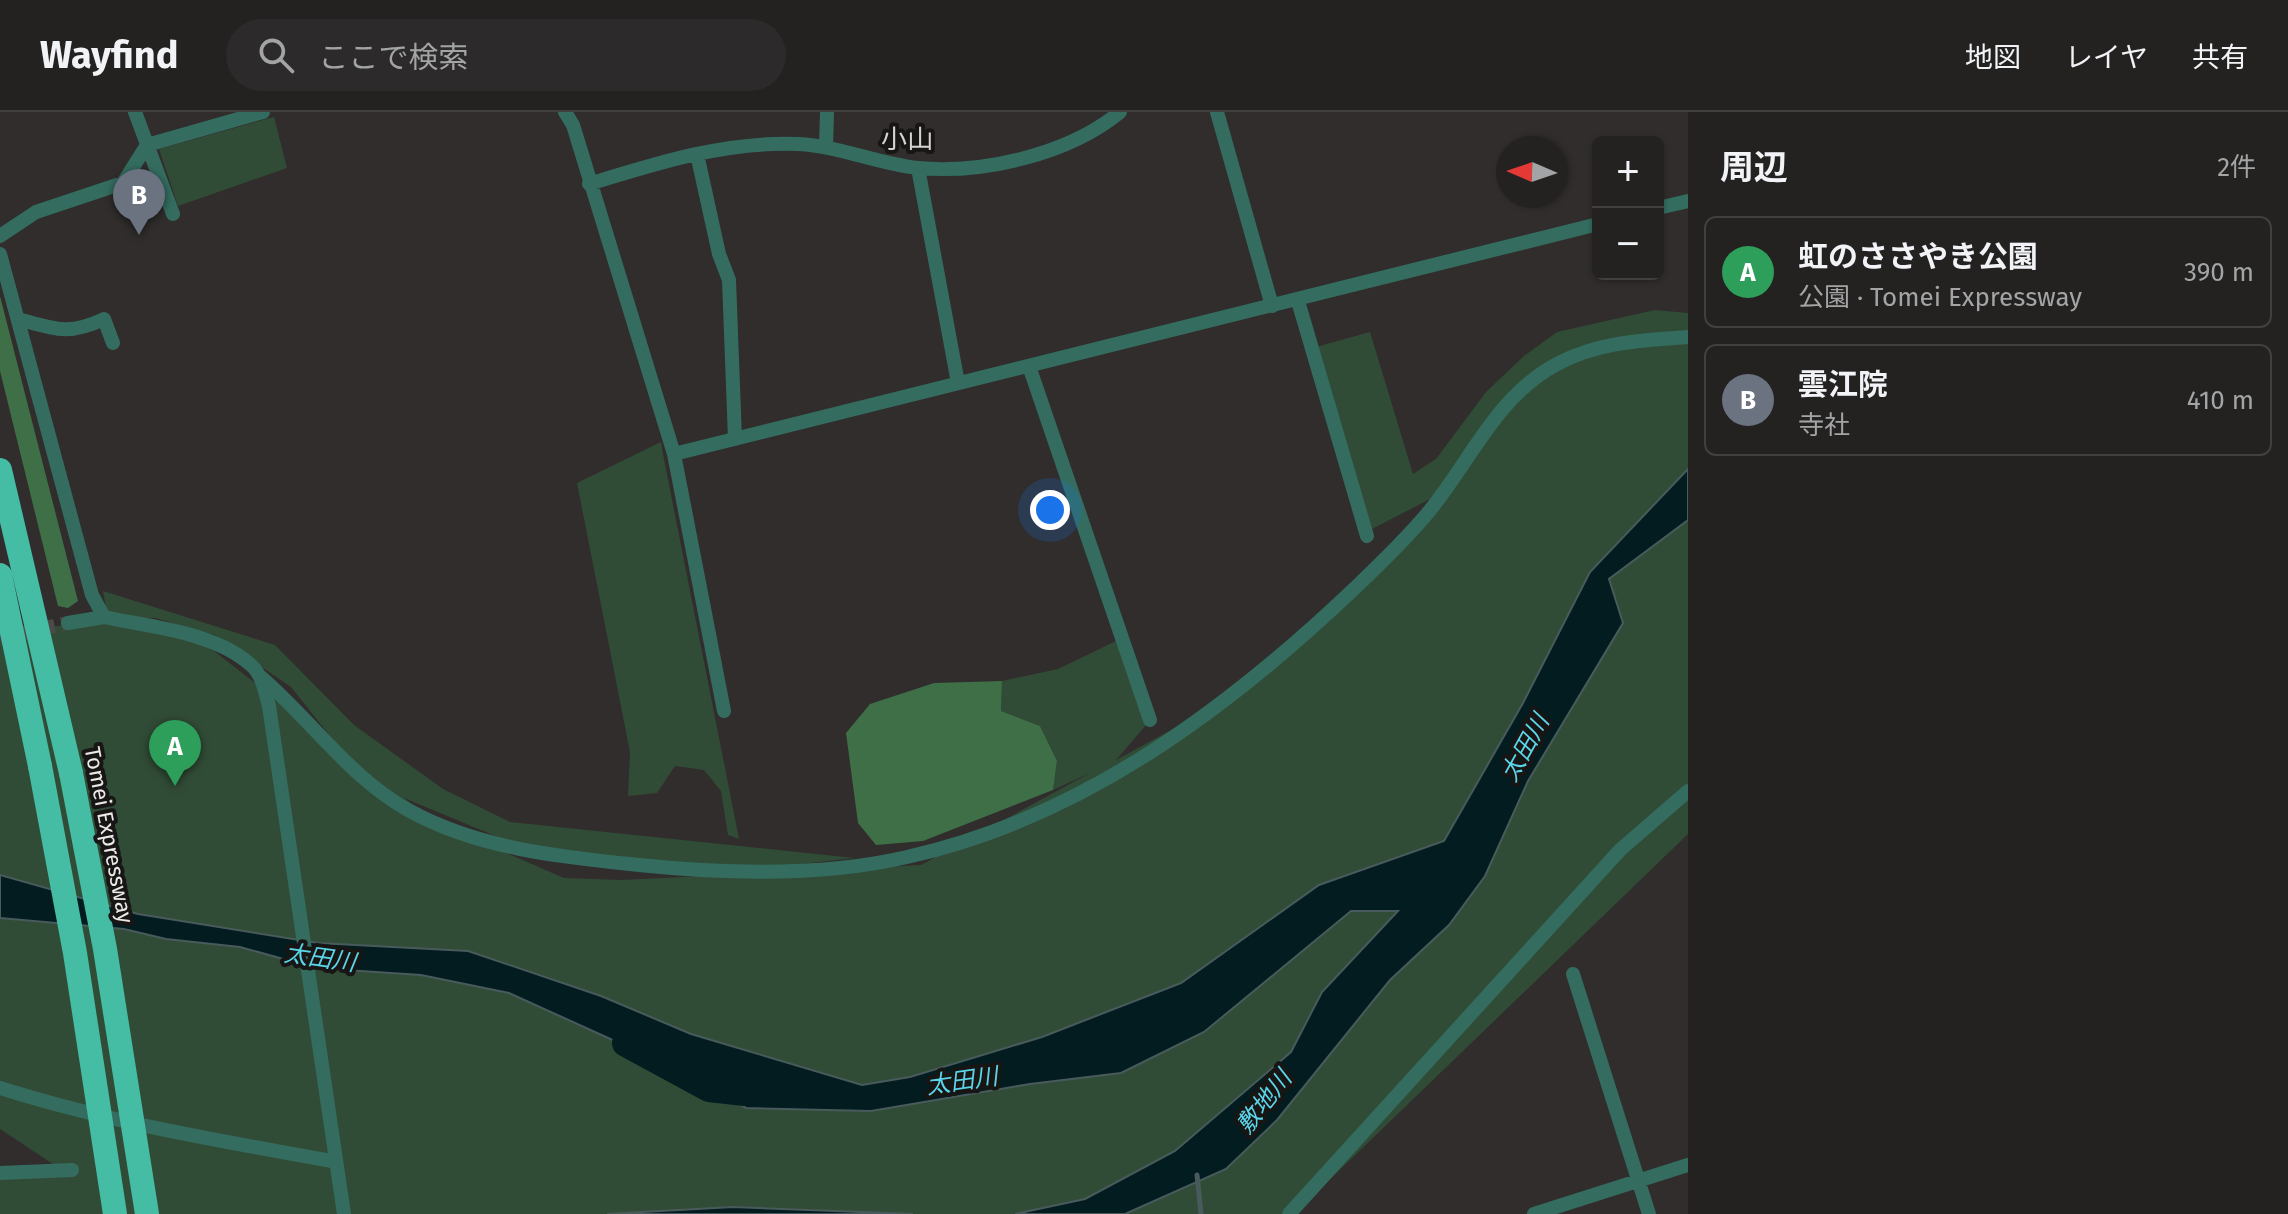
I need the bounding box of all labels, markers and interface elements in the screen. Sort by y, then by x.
search box [226,19,786,91]
text: Wayfind [40,32,178,78]
icon: search [254,33,298,77]
text: ここで検索 [318,40,468,76]
text: 地図 [1965,41,2021,74]
text: レイヤ [2065,41,2148,74]
text: 共有 [2192,41,2248,74]
district label: 小山 [881,124,933,155]
north arrow [1496,136,1568,208]
map controls [1592,136,1664,280]
button: + [1592,136,1664,208]
text: 周辺 [1720,147,1788,188]
text: 2件 [2217,152,2256,183]
pin: B [113,169,165,235]
button: − [1592,208,1664,280]
text: 虹のささやき公園 [1798,239,2038,275]
text: A [1740,257,1756,288]
text: 390 m [2184,257,2254,288]
text: 公園 · Tomei Expressway [1798,282,2082,313]
text: 雲江院 [1798,367,1888,403]
text: B [1740,385,1756,416]
text: 410 m [2187,385,2254,416]
text: 寺社 [1798,410,1850,441]
your location [1030,490,1070,530]
water label: 太田川 [1495,707,1556,786]
pin: A [149,720,201,786]
street label: Tomei Expressway [79,744,139,926]
water label: 太田川 [282,939,361,977]
water label: 太田川 [924,1062,1003,1100]
water label: 敷地川 [1231,1063,1299,1139]

